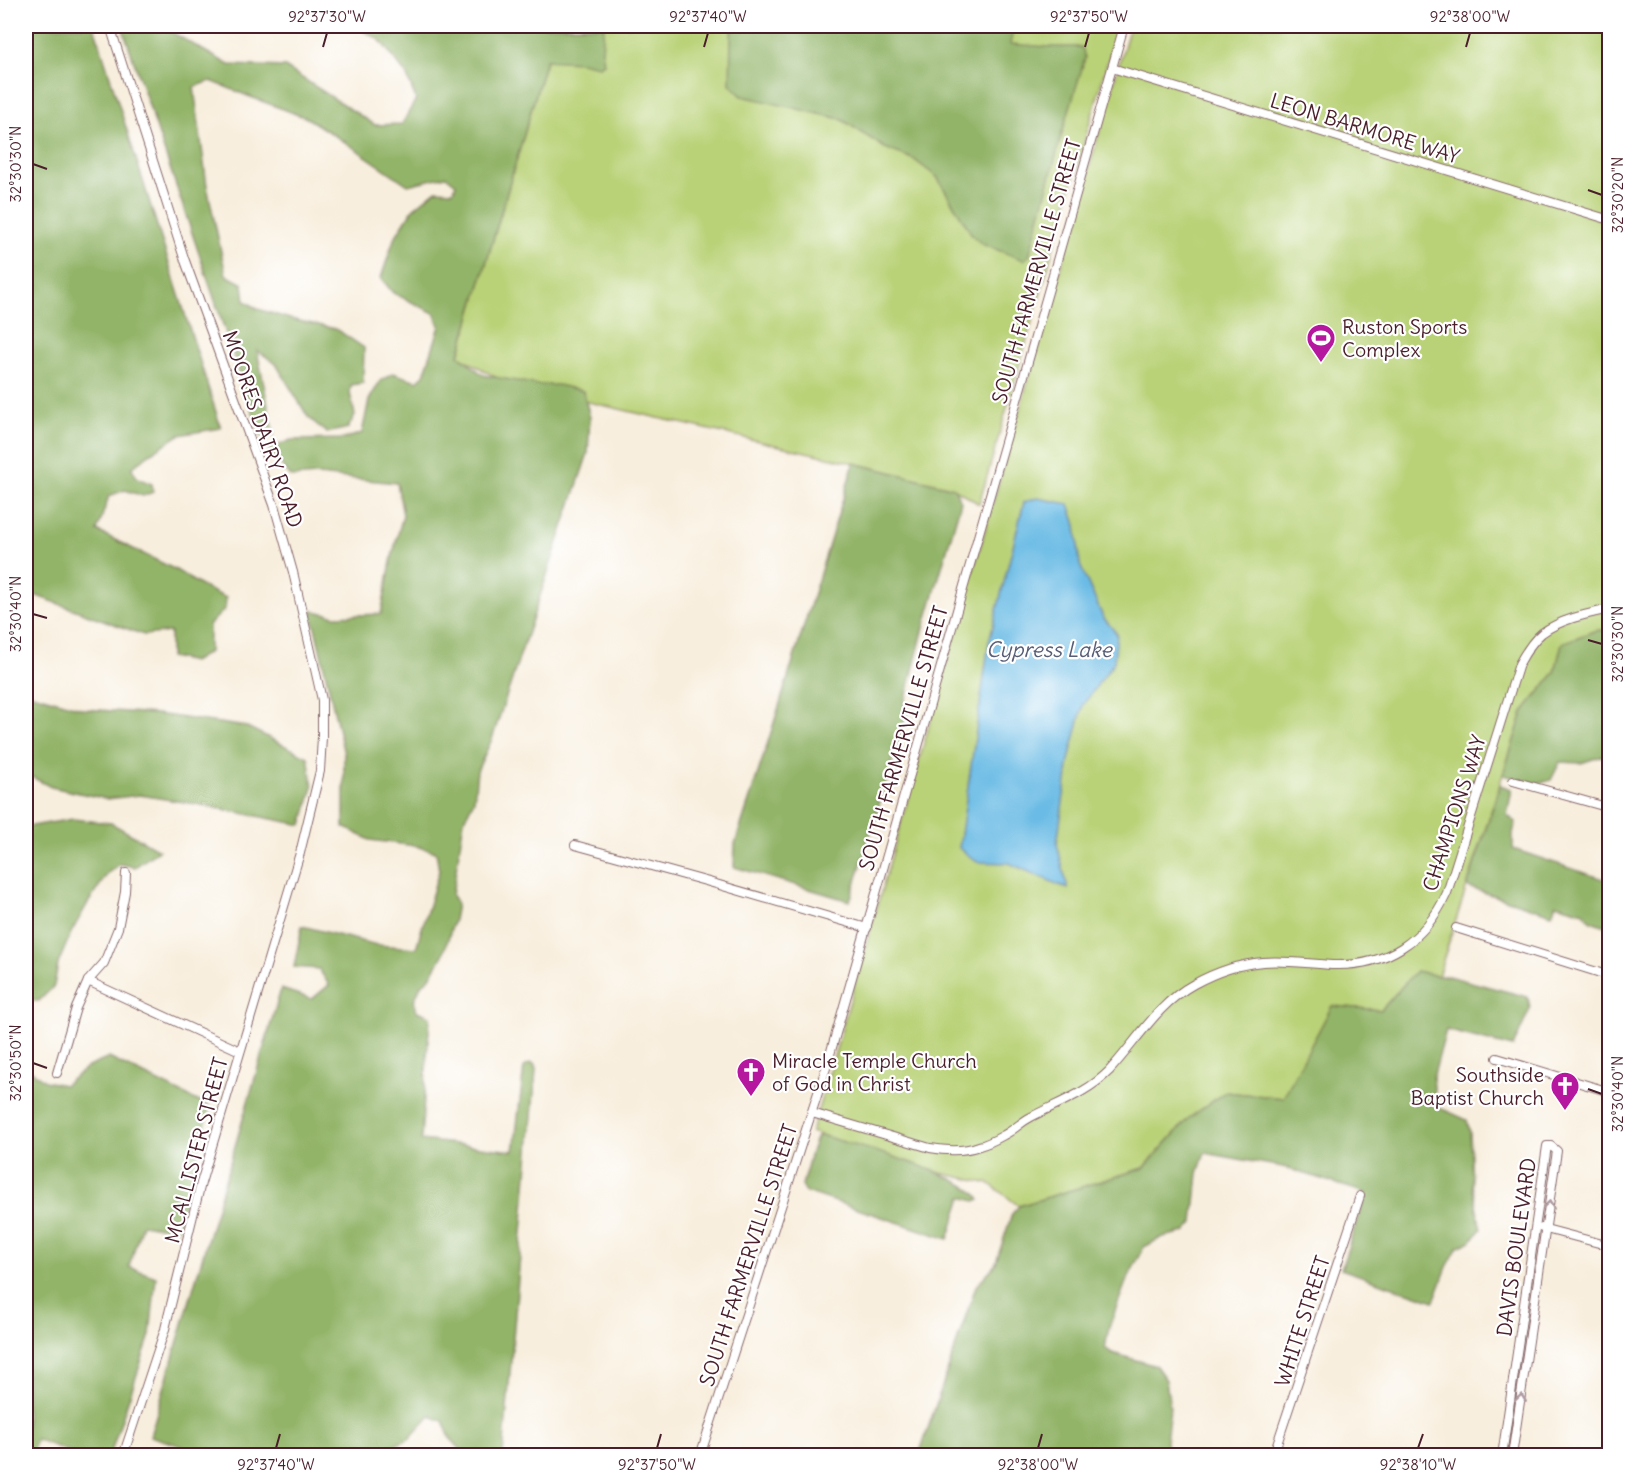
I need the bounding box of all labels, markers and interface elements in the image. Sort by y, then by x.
text: 92°37'30"W [288,7,366,26]
text: 92°37'40"W [669,7,747,26]
text: 92°37'50"W [1050,7,1128,26]
text: 92°38'00"W [1430,7,1511,26]
street label: LEON BARMORE WAY [1267,87,1463,169]
text: 32°30'30"N [6,126,25,202]
street label: SOUTH FARMERVILLE STREET [986,136,1086,406]
text: 32°30'20"N [1608,157,1627,233]
place label: Ruston Sports Complex [1342,314,1467,362]
sports icon: Ruston Sports Complex [1305,322,1337,364]
street label: MOORES DAIRY ROAD [218,327,308,531]
text: 32°30'40"N [6,576,25,652]
street label: SOUTH FARMERVILLE STREET [853,603,953,873]
text: 32°30'30"N [1608,606,1627,682]
water label: Cypress Lake [986,636,1114,663]
street label: CHAMPIONS WAY [1417,732,1491,894]
text: 32°30'50"N [6,1025,25,1101]
place label: Miracle Temple Church of God in Christ [772,1048,977,1096]
street label: MCALLISTER STREET [159,1054,233,1246]
church icon: Miracle Temple Church of God in Christ [735,1056,767,1098]
text: 32°30'40"N [1608,1056,1627,1132]
place label: Southside Baptist Church [1410,1062,1544,1110]
church icon: Southside Baptist Church [1549,1070,1581,1112]
street label: SOUTH FARMERVILLE STREET [694,1121,802,1389]
street label: DAVIS BOULEVARD [1491,1156,1541,1338]
one-way arrow [1543,1200,1555,1209]
street label: WHITE STREET [1269,1252,1335,1390]
one-way arrow [1514,1393,1526,1402]
text: 92°37'40"W [237,1455,315,1474]
text: 92°37'50"W [618,1455,696,1474]
text: 92°38'00"W [998,1455,1079,1474]
text: 92°38'10"W [1380,1455,1457,1474]

